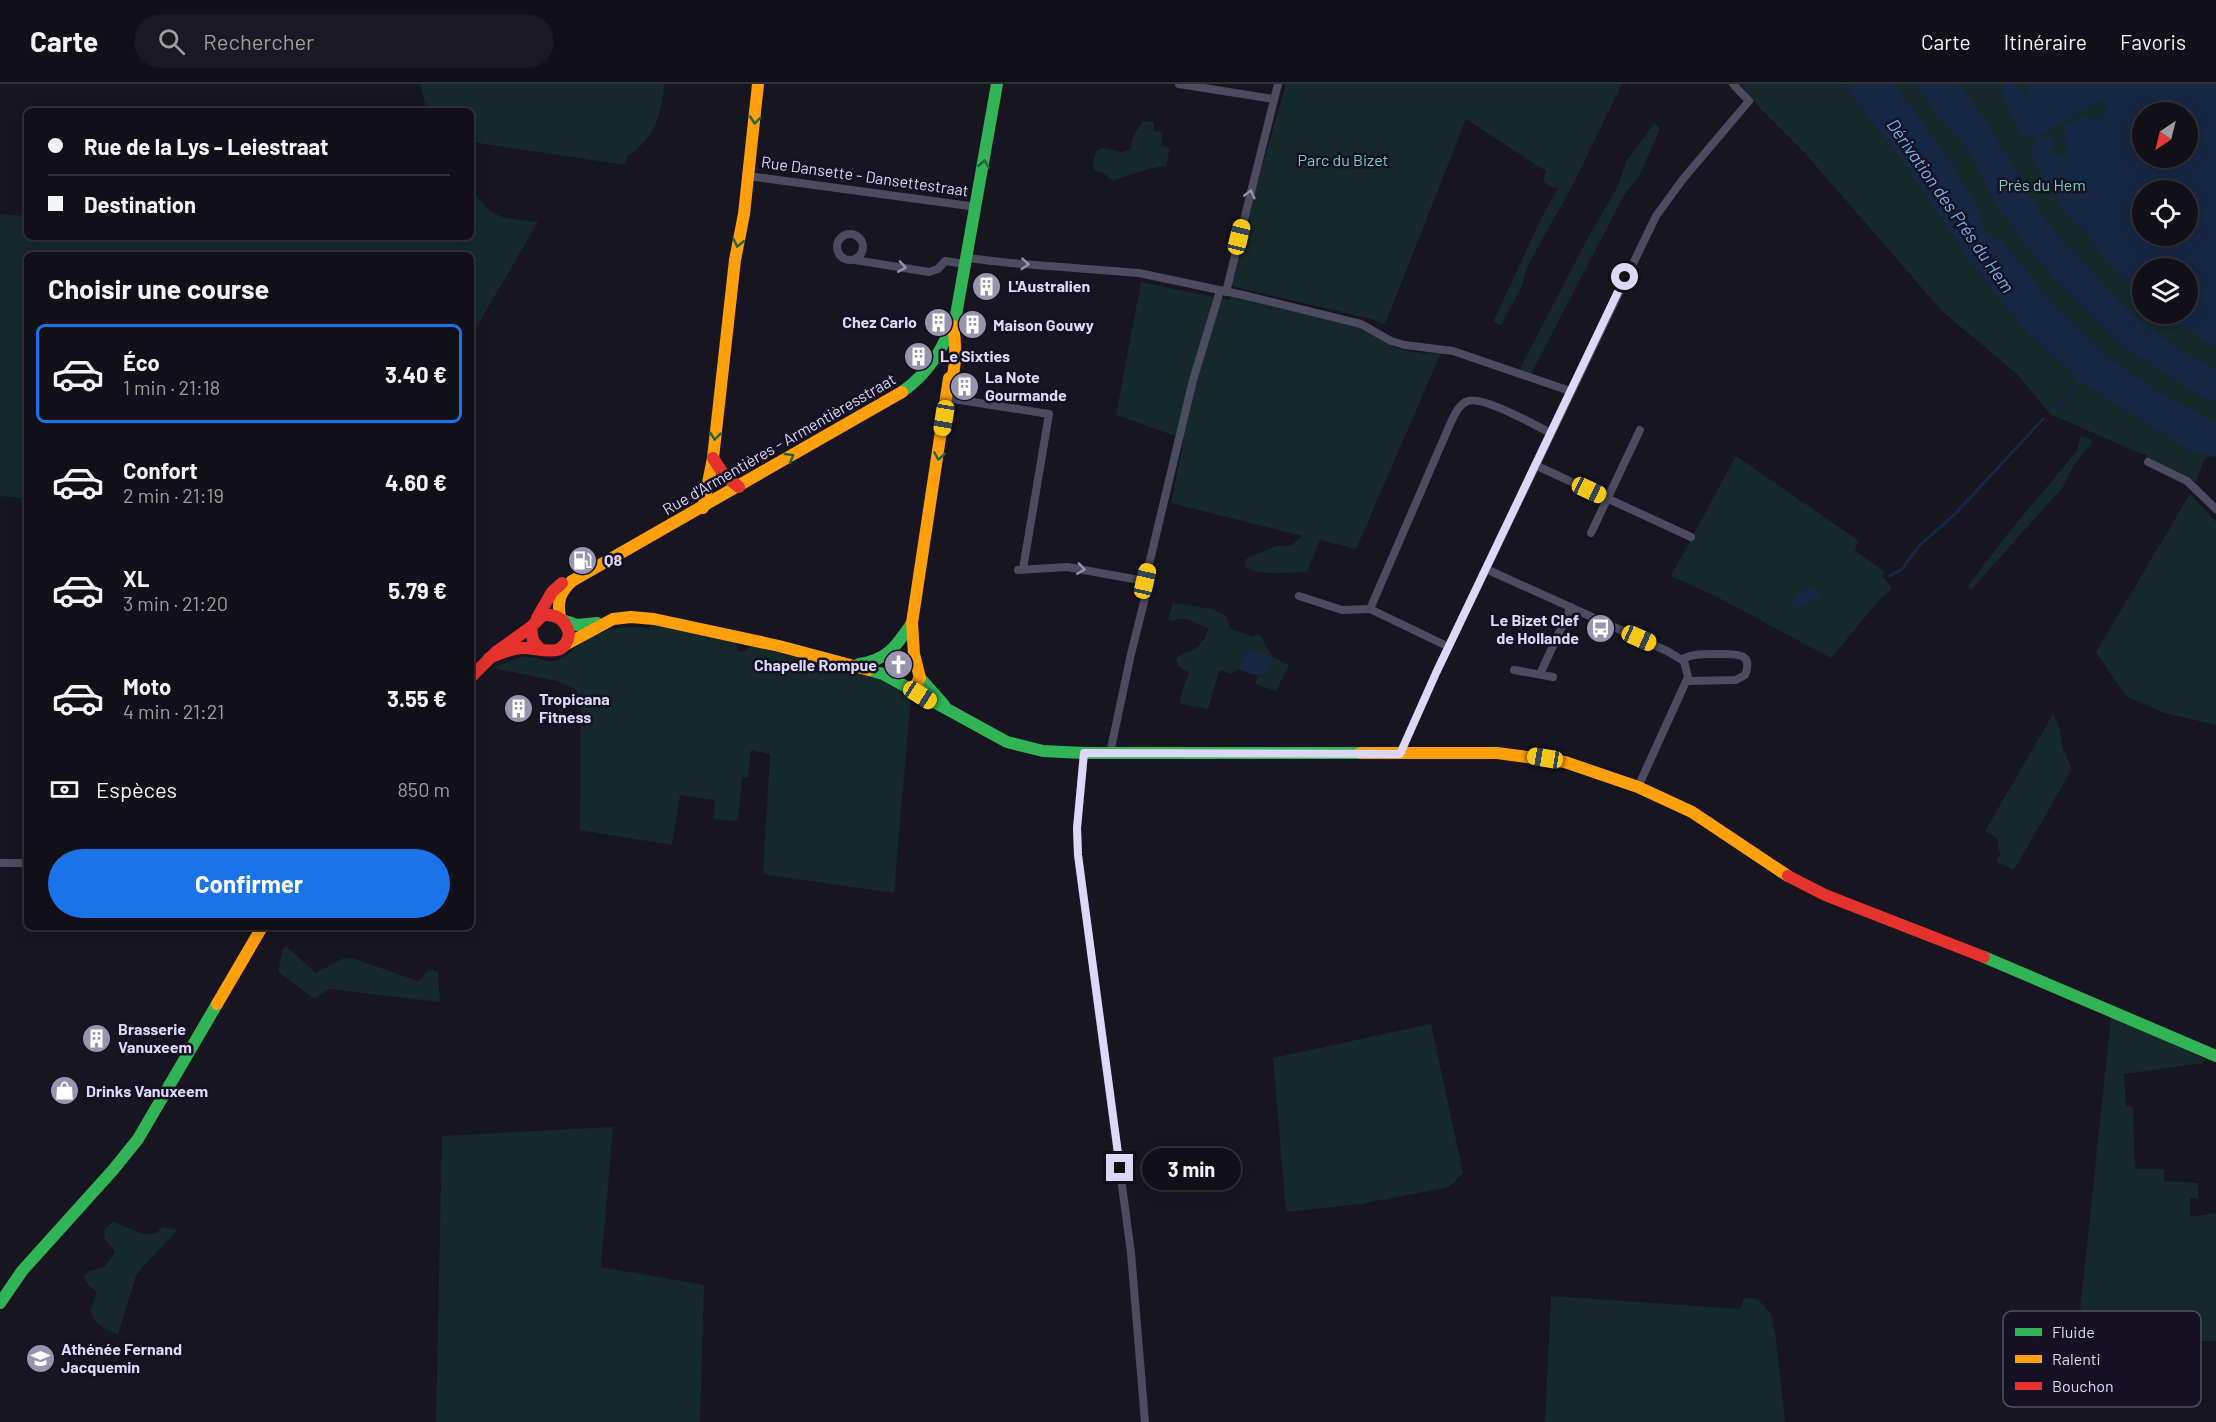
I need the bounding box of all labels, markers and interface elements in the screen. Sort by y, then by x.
search box [134,14,554,68]
text: Carte [30,24,98,58]
icon: search [155,25,188,58]
text: Rechercher [203,28,314,54]
text: Carte [1921,29,1971,54]
text: Itinéraire [2004,29,2087,54]
text: Favoris [2120,29,2186,54]
north arrow [2132,102,2198,168]
map controls [2132,102,2198,324]
water label: Dérivation des Prés du Hem [1882,114,2019,297]
one-way arrow [749,115,762,124]
text: Rue de la Lys - Leiestraat [84,133,328,159]
park label: Parc du Bizet [1298,150,1388,169]
street label: Rue Dansette - Dansettestraat [760,152,970,199]
one-way arrow [977,159,990,169]
park label: Prés du Hem [1998,175,2086,194]
button: locate [2132,180,2198,246]
one-way arrow [1243,190,1256,200]
text: Destination [84,191,196,217]
car [1226,217,1252,257]
one-way arrow [733,237,746,247]
one-way arrow [1021,258,1030,271]
button: layers [2132,258,2198,324]
one-way arrow [898,261,907,273]
route start [1611,263,1638,290]
building icon: L'Australien [971,270,1003,302]
text: Choisir une course [48,272,269,304]
place label: L'Australien [1008,276,1090,295]
building icon: Chez Carlo [922,306,954,338]
building icon: Maison Gouwy [956,309,988,341]
place label: Chez Carlo [842,312,917,331]
place label: Maison Gouwy [993,315,1094,334]
building icon: Le Sixties [903,340,935,372]
place label: Le Sixties [940,346,1010,365]
icon: car [51,347,105,401]
text: Éco [123,349,160,375]
text: 3.40 € [385,361,447,387]
place label: La Note Gourmande [985,367,1067,404]
street label: Rue d'Armentières - Armentièresstraat [659,369,899,518]
building icon: La Note Gourmande [948,370,980,402]
text: 1 min · 21:18 [123,375,220,399]
car [932,399,956,437]
one-way arrow [709,432,722,441]
one-way arrow [933,451,945,460]
one-way arrow [784,453,794,464]
icon: car [51,455,105,509]
text: Confort [123,457,198,483]
text: 4.60 € [385,469,447,495]
car [1569,474,1609,506]
text: 2 min · 21:19 [123,483,224,507]
fuel station icon: Q8 [567,544,599,576]
place label: Q8 [604,550,622,569]
car [1132,561,1158,601]
one-way arrow [1076,562,1086,574]
icon: car [51,563,105,617]
text: XL [123,565,149,591]
text: 5.79 € [388,577,447,603]
text: 3 min · 21:20 [123,591,228,615]
place label: Le Bizet Clef de Hollande [1490,610,1579,647]
bus stop icon: Le Bizet Clef de Hollande [1584,613,1616,645]
car [1619,622,1659,654]
church icon: Chapelle Rompue [882,649,914,681]
place label: Chapelle Rompue [754,655,877,674]
icon: car [51,671,105,725]
text: Moto [123,673,171,699]
car [900,678,940,712]
text: 3.55 € [387,685,447,711]
place label: Tropicana Fitness [539,689,610,726]
building icon: Tropicana Fitness [502,692,534,724]
text: 4 min · 21:21 [123,699,224,723]
car [1526,746,1564,770]
icon: cash [48,773,81,806]
text: Espèces [96,776,177,802]
text: 850 m [397,777,450,801]
button: Confirmer [48,849,450,918]
place label: Brasserie Vanuxeem [118,1019,192,1056]
building icon: Brasserie Vanuxeem [81,1022,113,1054]
shop icon: Drinks Vanuxeem [49,1075,81,1107]
place label: Drinks Vanuxeem [86,1081,208,1100]
callout: 3 min [1141,1147,1240,1189]
route end [1106,1154,1133,1181]
text: 3 min [1168,1157,1215,1181]
legend [2003,1311,2201,1407]
text: Fluide [2052,1322,2095,1341]
place label: Athénée Fernand Jacquemin [61,1339,182,1376]
school or university icon: Athénée Fernand Jacquemin [24,1342,56,1374]
text: Ralenti [2052,1349,2101,1368]
text: Bouchon [2052,1376,2114,1395]

